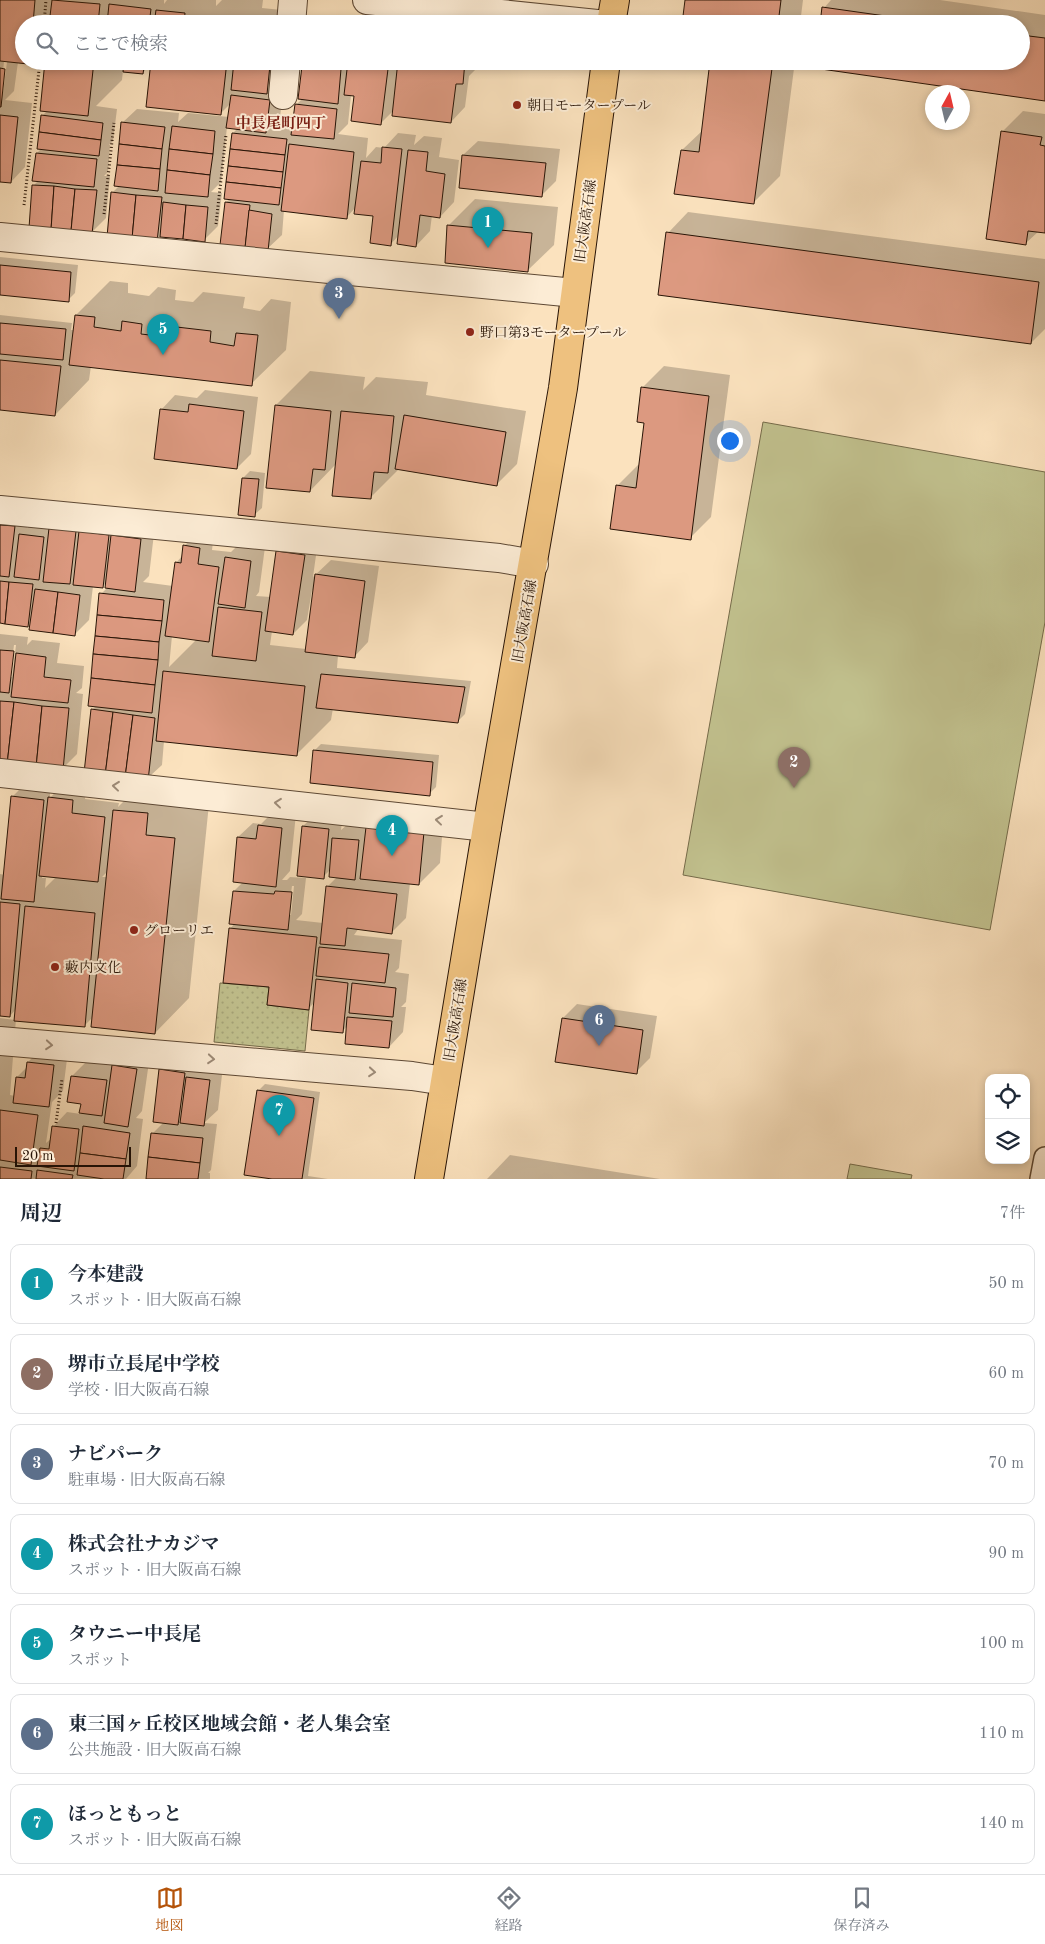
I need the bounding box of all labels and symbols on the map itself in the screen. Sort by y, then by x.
north arrow [925,85,970,130]
place label: 朝日モータープール [527,98,651,113]
marker: 朝日モータープール [511,99,523,111]
district label: 中長尾町四丁 [236,115,326,132]
street label: 旧大阪高石線 [572,178,599,264]
pin: 1 [472,207,504,248]
pin: 3 [323,278,355,319]
pin: 5 [147,314,179,355]
place label: 野口第3モータープール [480,325,626,340]
marker: 野口第3モータープール [464,326,476,338]
your location [717,428,743,454]
street label: 旧大阪高石線 [510,578,539,664]
pin: 2 [778,747,810,788]
one-way arrow [112,781,120,792]
one-way arrow [273,798,281,809]
pin: 4 [376,815,408,856]
one-way arrow [435,815,443,826]
place label: グローリエ [144,923,214,938]
marker: グローリエ [128,924,140,936]
place label: 藪内文化 [65,960,121,975]
marker: 藪内文化 [49,961,61,973]
street label: 旧大阪高石線 [442,977,469,1063]
pin: 6 [583,1005,615,1046]
one-way arrow [45,1039,53,1050]
one-way arrow [207,1053,215,1064]
one-way arrow [369,1067,377,1078]
pin: 7 [263,1095,295,1136]
scale bar [15,1144,131,1167]

